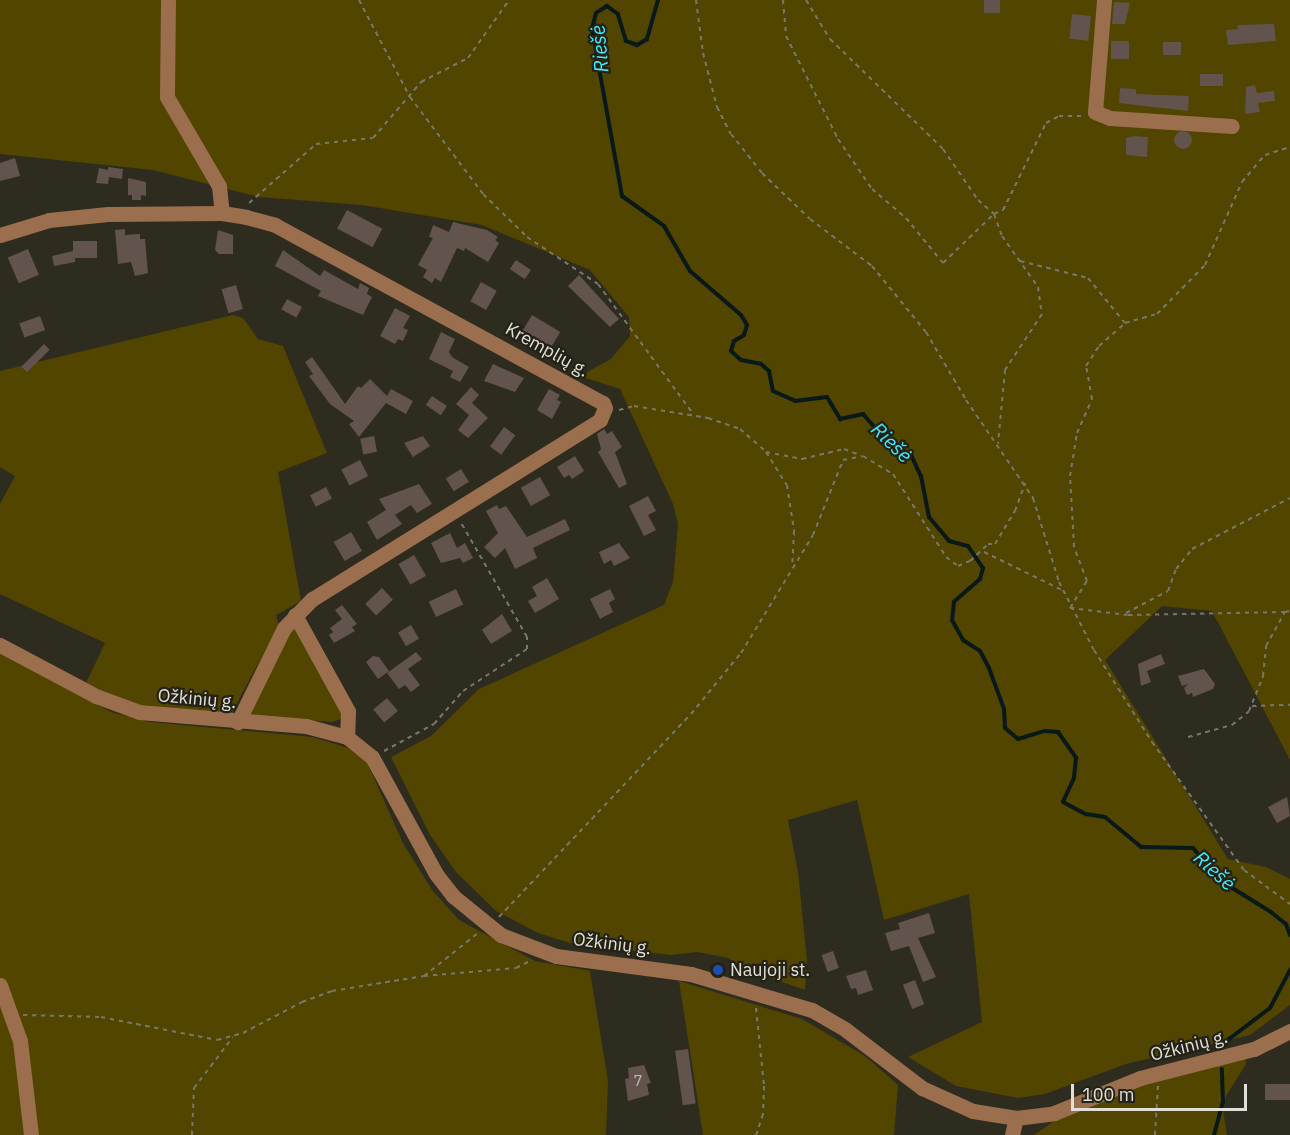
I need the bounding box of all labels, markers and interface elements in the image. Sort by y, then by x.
water label: Riešė [585,24,613,74]
street label: Kremplių g. [501,318,593,382]
water label: Riešė [867,417,917,467]
street label: Ožkinių g. [157,685,237,713]
water label: Riešė [1189,845,1241,895]
street label: Ožkinių g. [572,928,652,960]
place label: Naujoji st. [730,959,810,981]
marker: Naujoji st. [711,963,725,977]
street label: Ožkinių g. [1148,1026,1230,1066]
house number: 7 [634,1072,642,1090]
scale bar [1074,1072,1250,1110]
text: 100 m [1082,1083,1134,1106]

